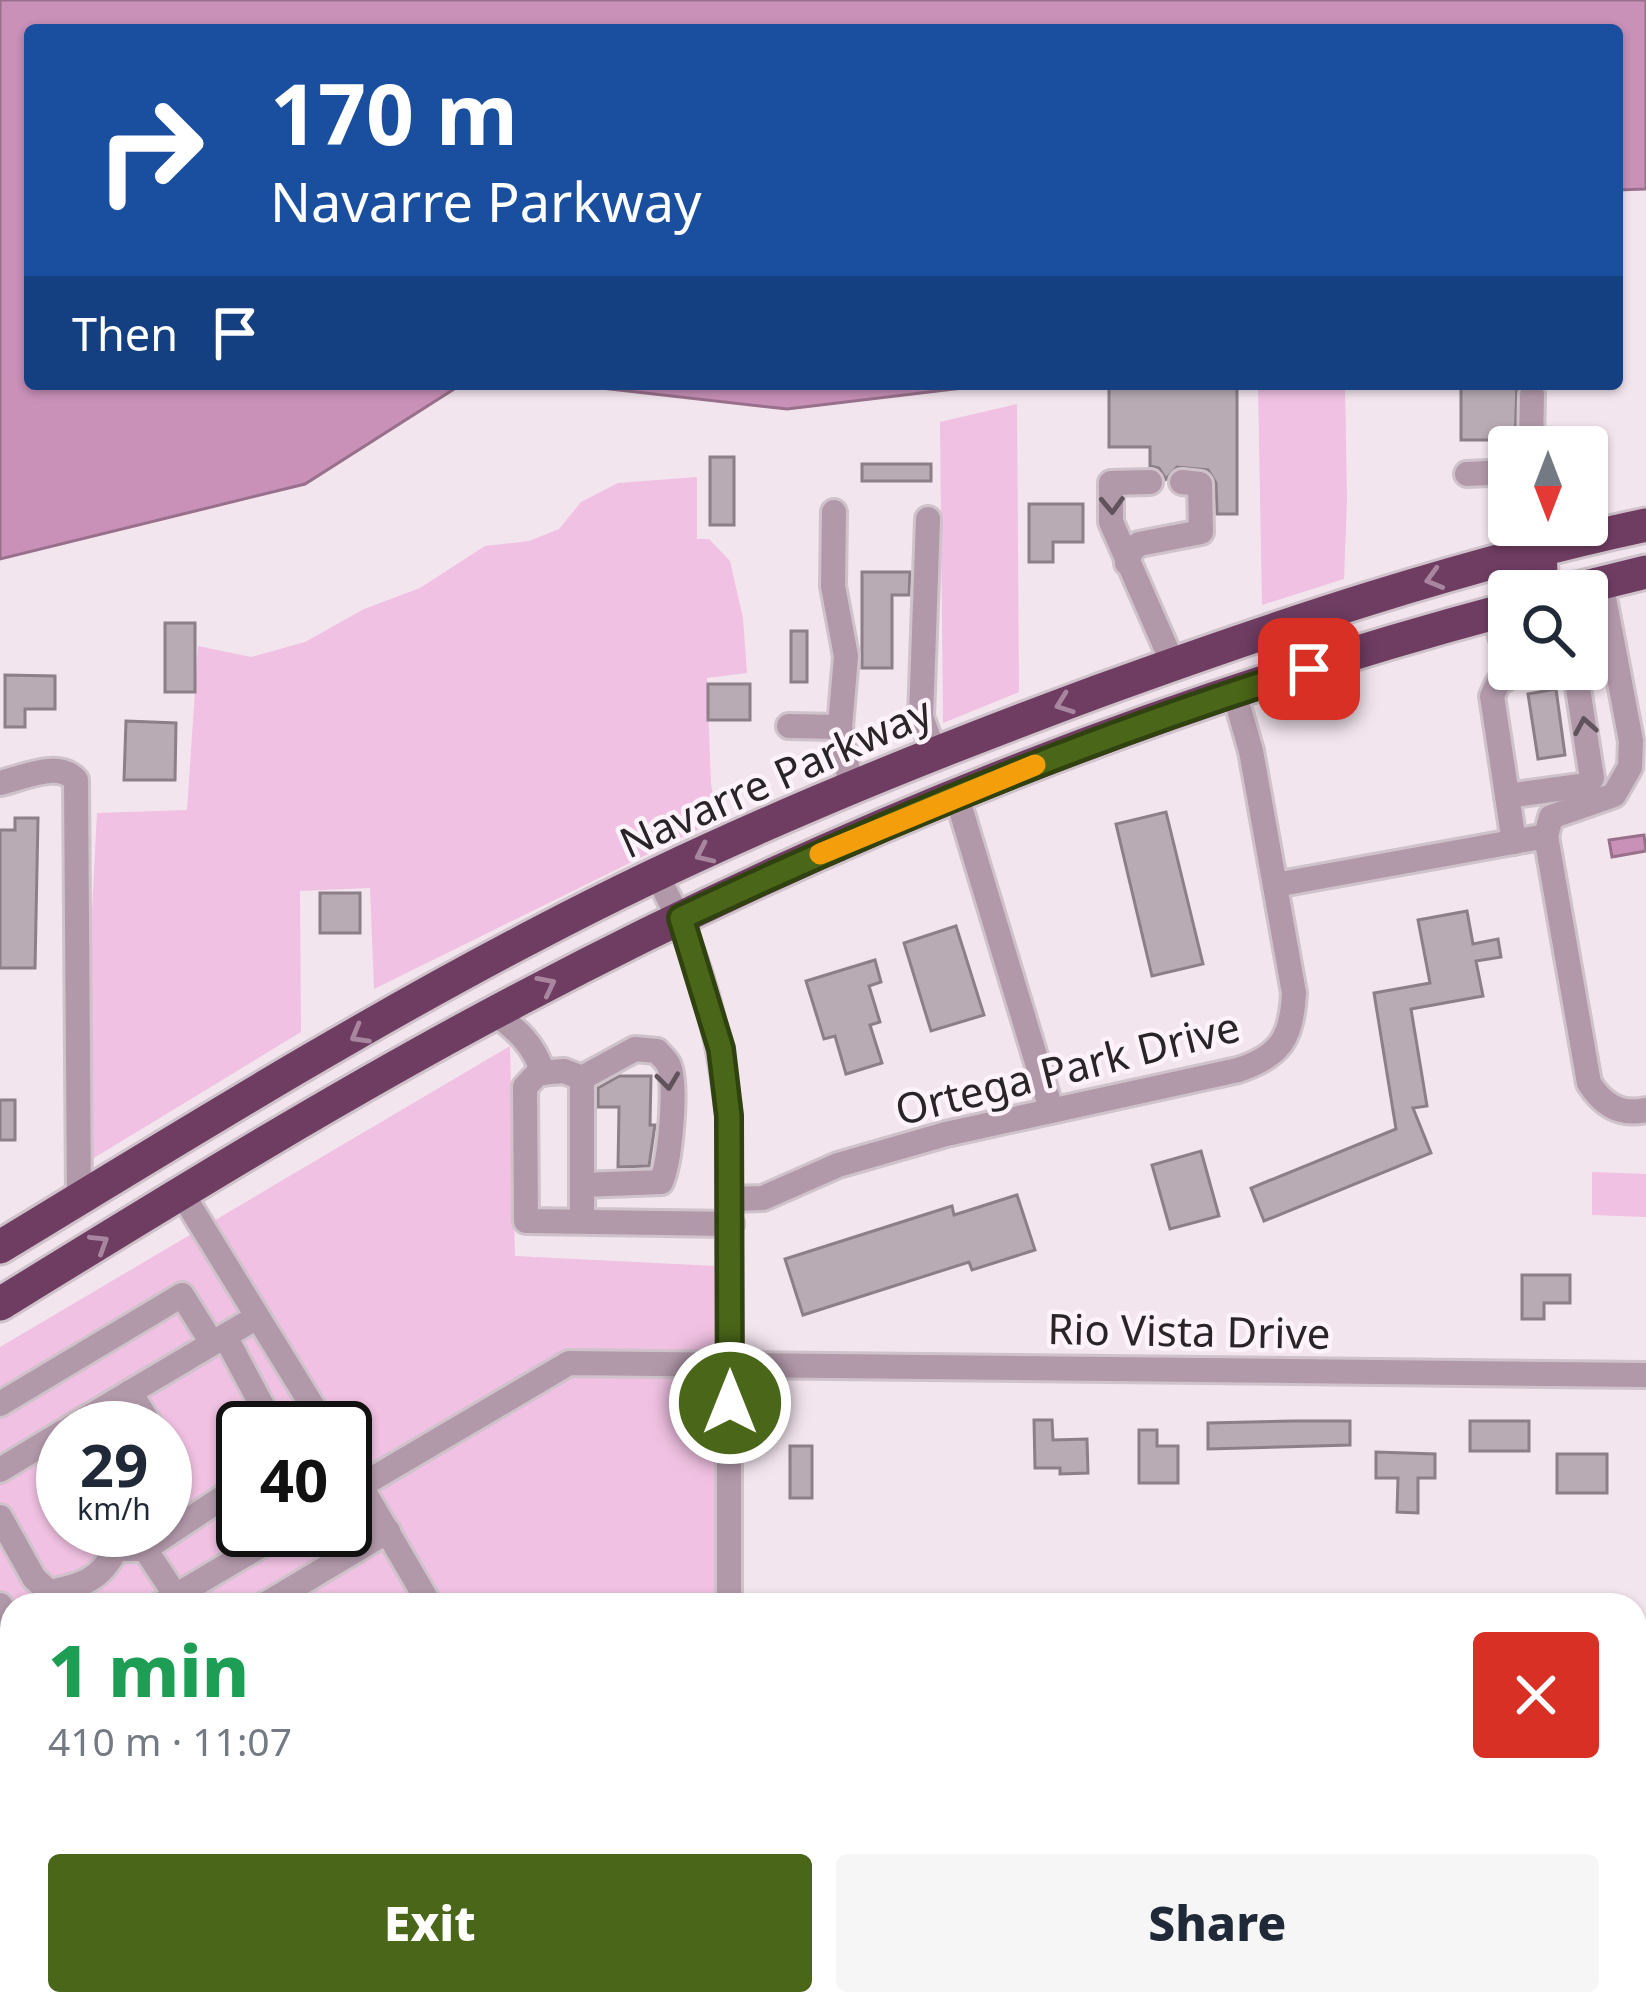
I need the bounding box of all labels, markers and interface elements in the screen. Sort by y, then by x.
text: 170 m [270,55,518,170]
icon: right [72,72,228,228]
text: Navarre Parkway [270,164,701,238]
icon: arrive [202,300,268,366]
text: Then [72,303,178,364]
north arrow [1488,426,1608,546]
map controls [1488,426,1608,690]
one-way arrow [1099,496,1125,515]
one-way arrow [1424,565,1445,590]
button: search [1488,570,1608,690]
pin [1258,618,1360,720]
icon: arrive [1276,636,1342,702]
street label: Navarre Parkway [610,681,940,870]
one-way arrow [1055,690,1076,714]
one-way arrow [1573,716,1598,736]
one-way arrow [695,840,716,863]
one-way arrow [534,977,556,1000]
street label: Ortega Park Drive [889,997,1245,1137]
one-way arrow [350,1020,372,1043]
one-way arrow [654,1072,680,1091]
one-way arrow [87,1235,109,1257]
street label: Rio Vista Drive [1047,1299,1331,1361]
position arrow [667,1340,793,1466]
speed limit sign: 40 [216,1401,372,1557]
text: 29 [80,1423,148,1505]
text: km/h [77,1488,151,1529]
text: 1 min [48,1620,249,1718]
button: close [1473,1632,1599,1758]
text: 410 m · 11:07 [48,1714,292,1767]
button: Exit [48,1854,812,1992]
button: Share [836,1854,1599,1992]

